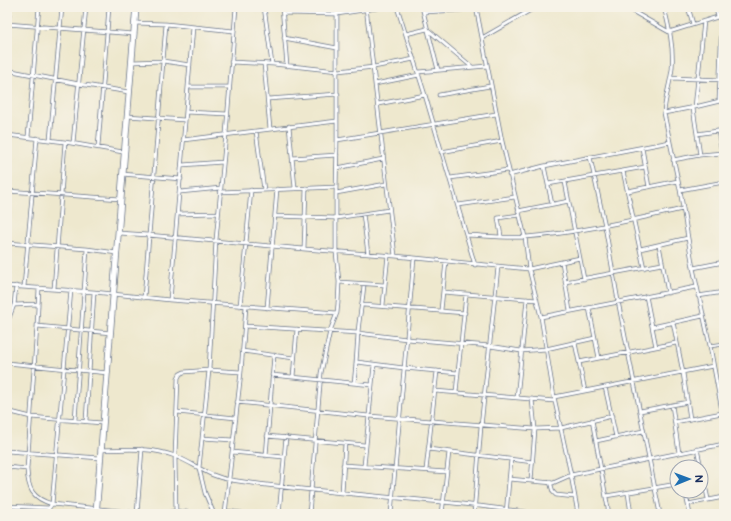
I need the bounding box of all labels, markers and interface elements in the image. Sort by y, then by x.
north arrow [669,459,709,499]
text: N [692,475,705,483]

